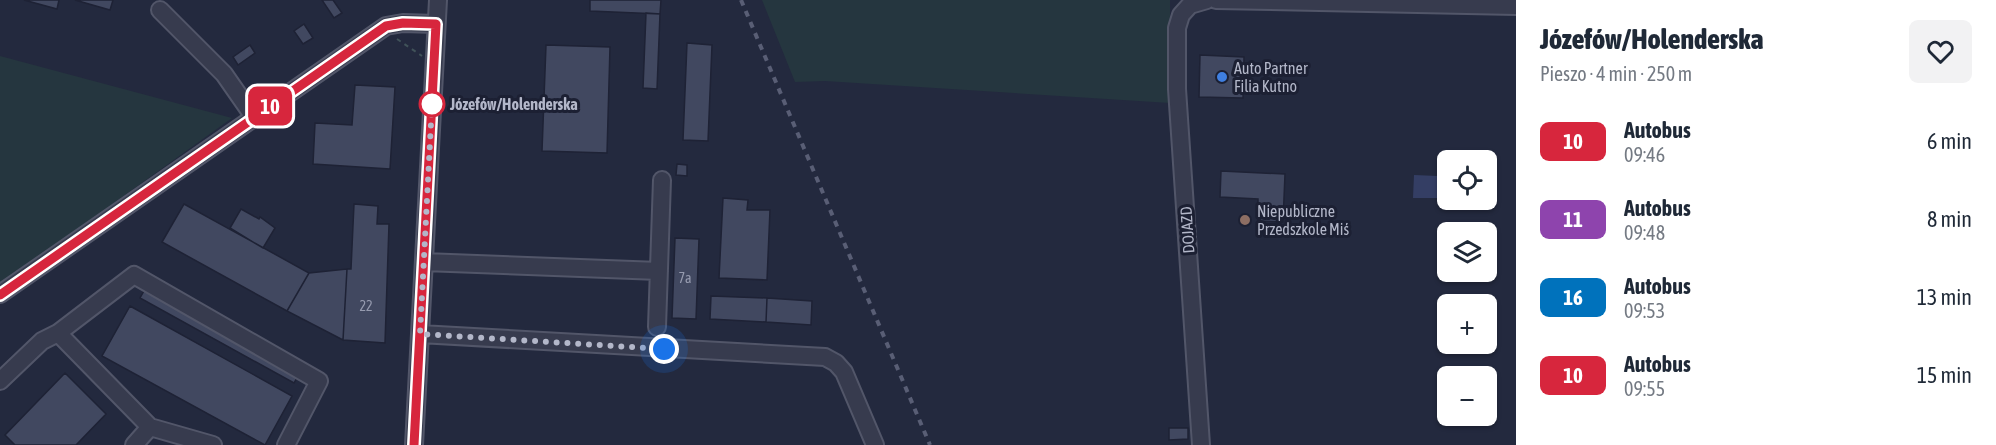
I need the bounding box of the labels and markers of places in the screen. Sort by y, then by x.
place label: Auto Partner Filia Kutno [1234,59,1308,95]
marker: Auto Partner Filia Kutno [1215,70,1229,84]
marker: Józefów/Holenderska [419,91,445,117]
place label: Józefów/Holenderska [449,95,578,113]
place label: Niepubliczne Przedszkole Miś [1257,202,1350,238]
marker: Niepubliczne Przedszkole Miś [1238,213,1252,227]

